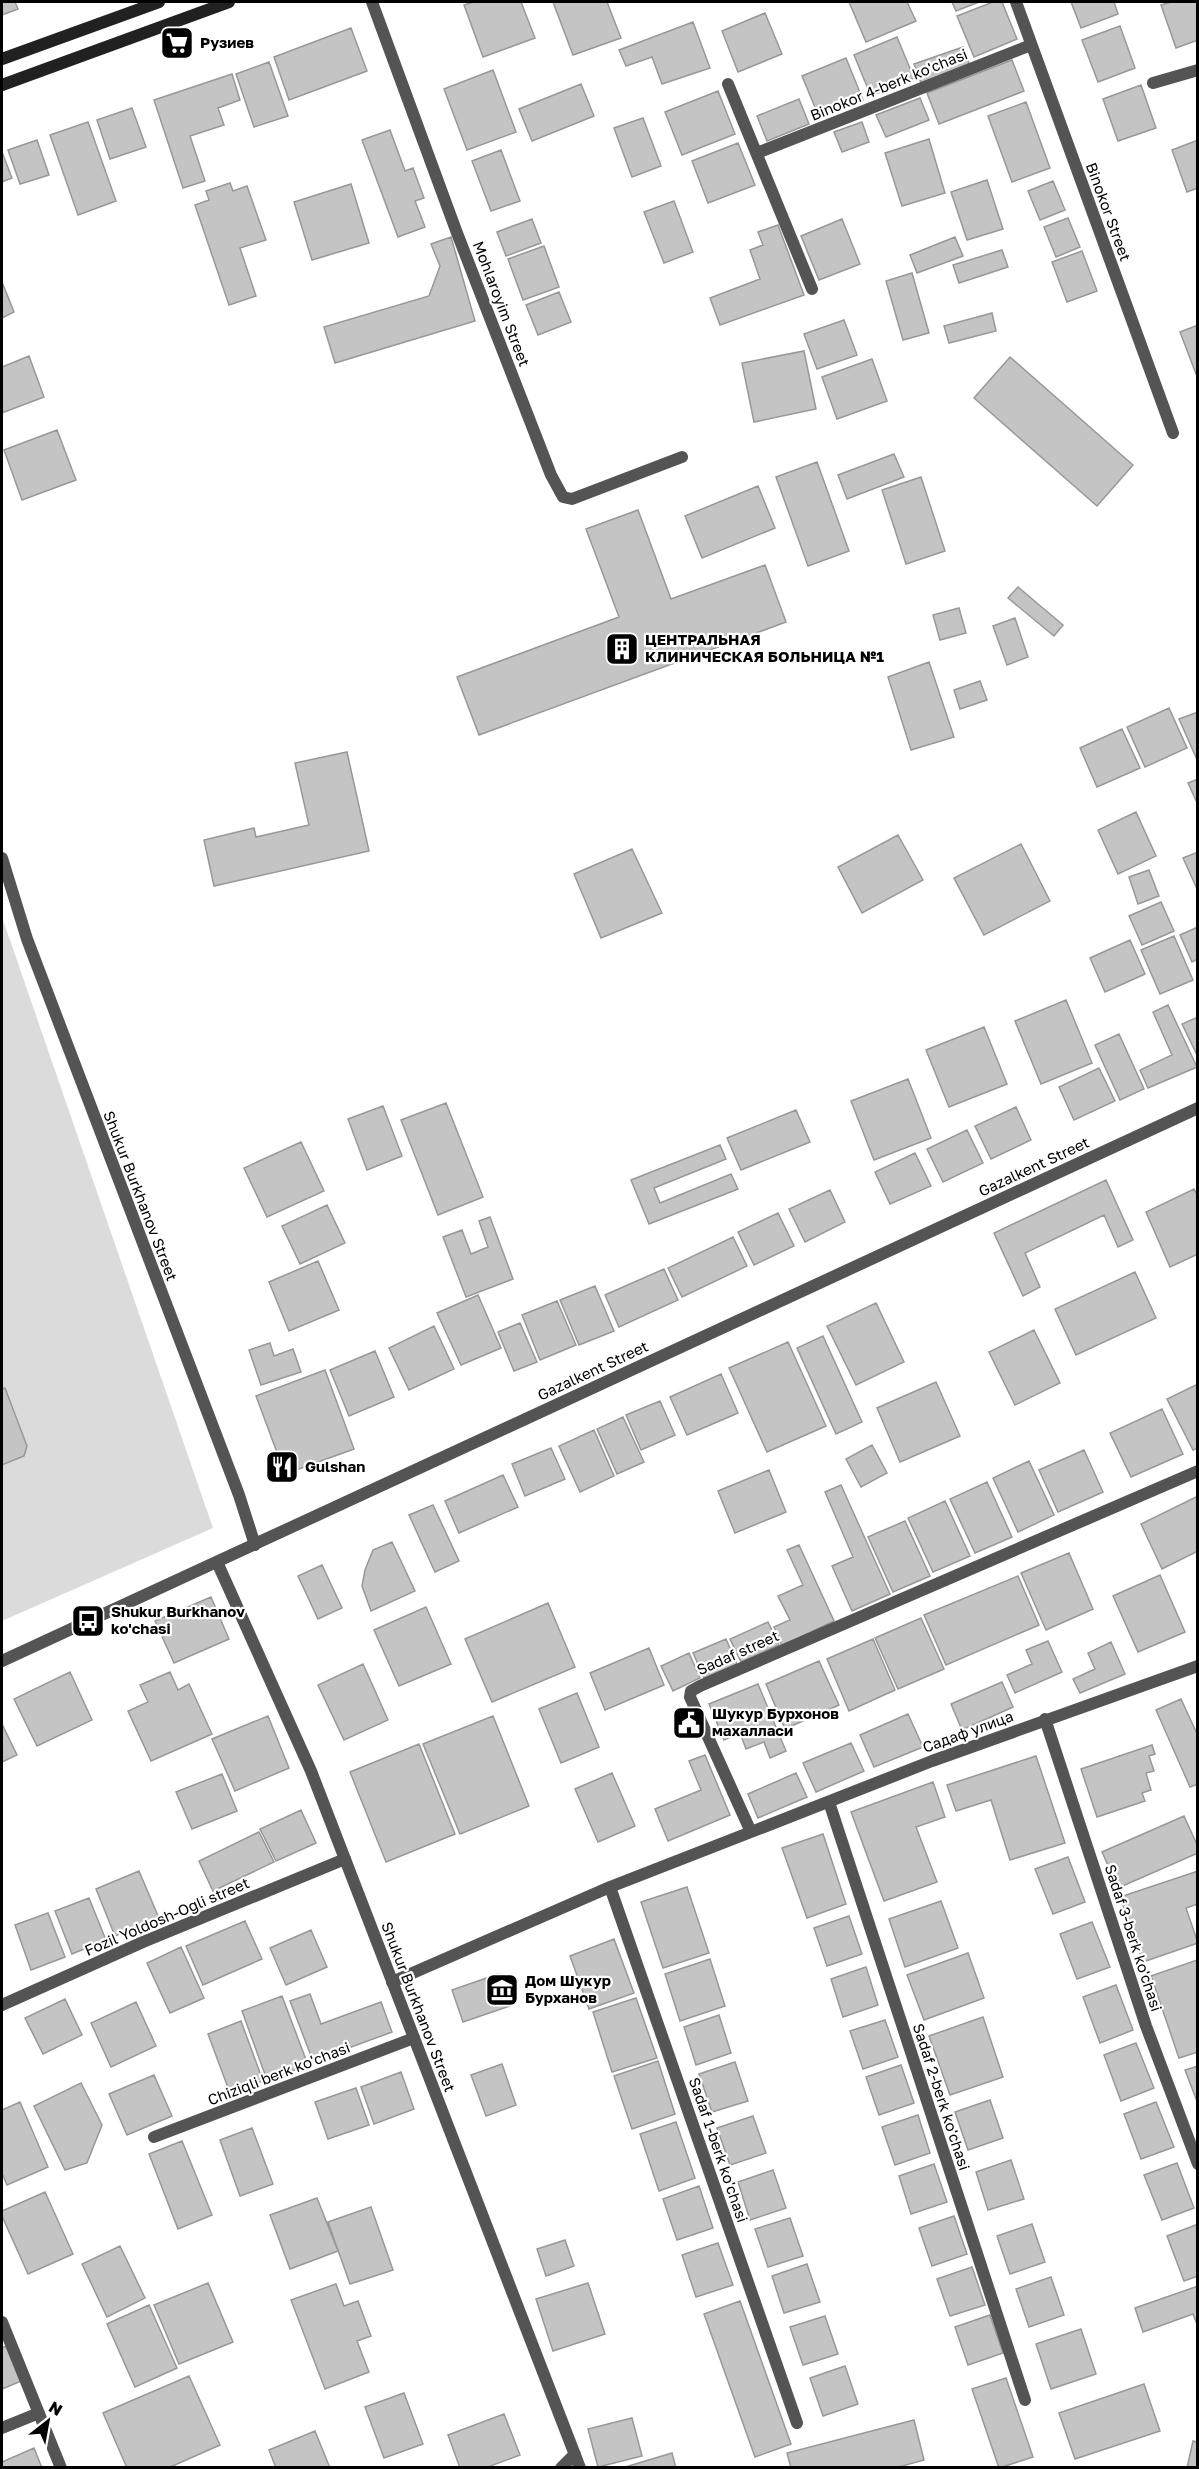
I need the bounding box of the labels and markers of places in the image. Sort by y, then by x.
supermarket icon: Рузиев [159,25,195,61]
place label: Рузиев [200,33,254,51]
place label: ЦЕНТРАЛЬНАЯ КЛИНИЧЕСКАЯ БОЛЬНИЦА №1 [645,630,884,665]
building icon: ЦЕНТРАЛЬНАЯ КЛИНИЧЕСКАЯ БОЛЬНИЦА №1 [604,631,640,667]
restaurant icon: Gulshan [264,1449,300,1485]
place label: Gulshan [305,1457,365,1475]
place label: Shukur Burkhanov ko'chasi [111,1602,245,1637]
bus stop icon: Shukur Burkhanov ko'chasi [70,1603,106,1639]
place label: Шукур Бурхонов махалласи [712,1704,839,1739]
public building icon: Шукур Бурхонов махалласи [671,1705,707,1741]
place label: Дом Шукур Бурханов [525,1971,611,2006]
museum icon: Дом Шукур Бурханов [484,1972,520,2008]

